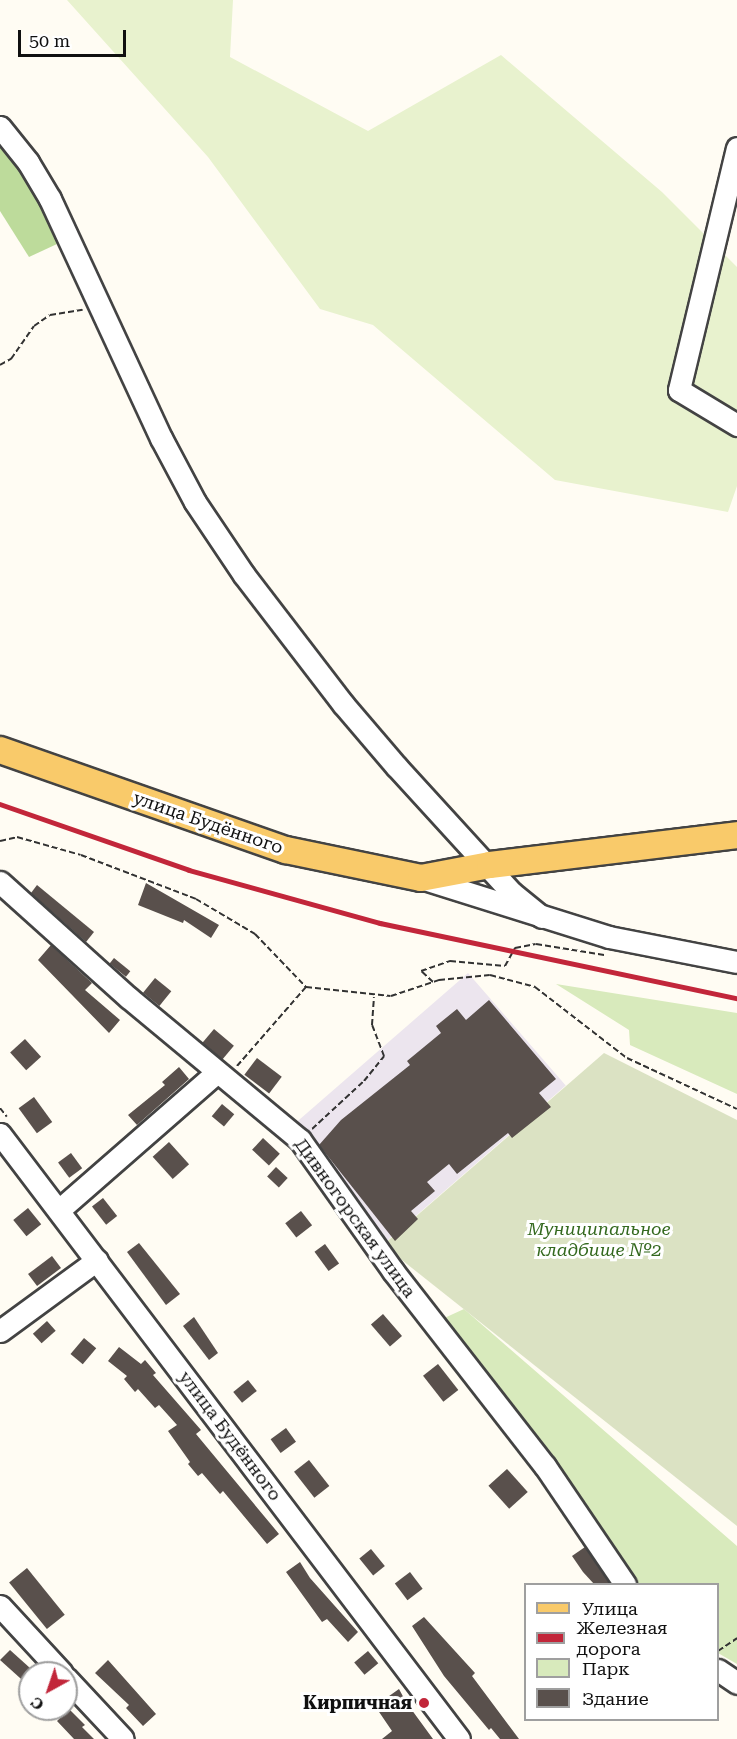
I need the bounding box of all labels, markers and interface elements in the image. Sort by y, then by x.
scale bar [21,18,129,56]
text: 50 m [29,30,70,51]
street label: улица Будённого [130,787,286,859]
street label: Дивногорская улица [290,1134,420,1302]
park label: Муниципальное кладбище №2 [527,1219,671,1262]
street label: улица Будённого [174,1367,286,1505]
legend [524,1583,719,1721]
text: Улица [582,1598,638,1619]
text: Железная дорога [577,1617,667,1659]
text: Парк [582,1658,630,1679]
north arrow [18,1661,78,1721]
text: Здание [582,1688,649,1709]
place label: Кирпичная [303,1692,412,1714]
text: С [27,1693,48,1715]
marker: Кирпичная [417,1696,431,1710]

